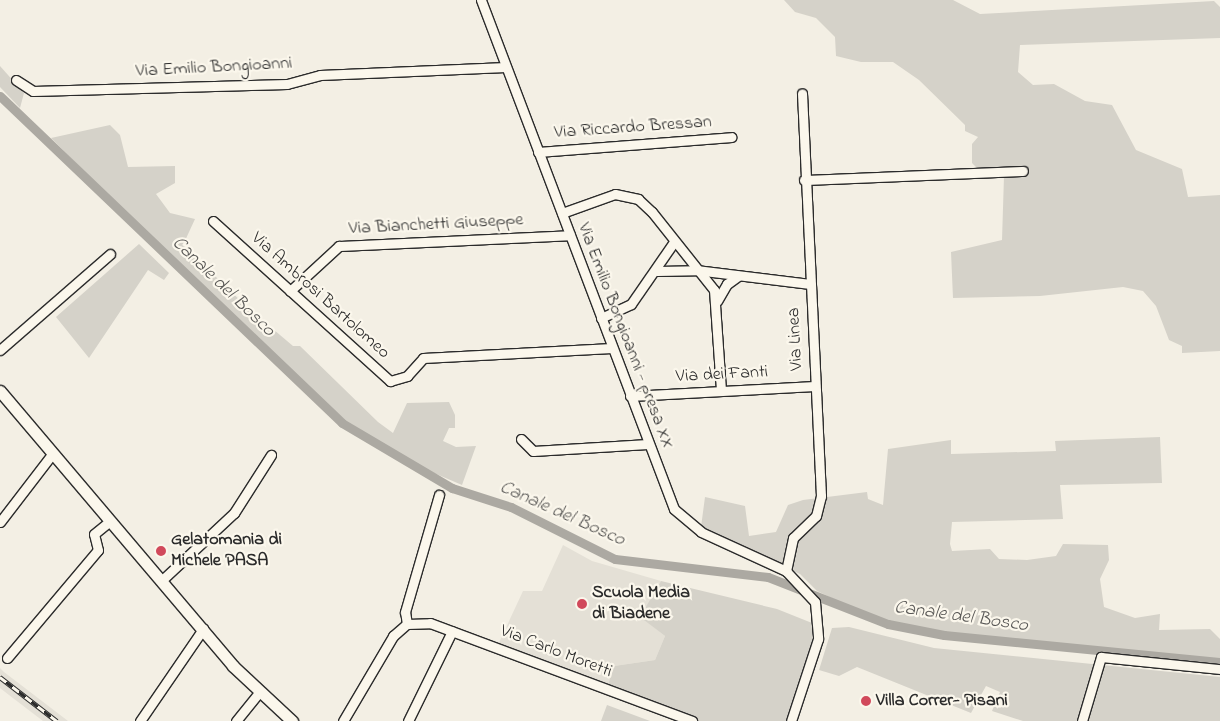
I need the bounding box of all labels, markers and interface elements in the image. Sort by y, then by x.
street label: Via Emilio Bongioanni [135,53,293,83]
street label: Via Riccardo Bressan [553,112,713,144]
street label: Via Bianchetti Giuseppe [348,210,524,240]
street label: Via Emilio Bongioanni - presa XX [572,220,678,452]
street label: Via Ambrosi Bartolomeo [246,228,394,364]
water label: Canale del Bosco [167,232,279,342]
street label: Via Linea [784,307,808,371]
street label: Via dei Fanti [675,362,769,388]
water label: Canale del Bosco [496,476,628,552]
place label: Gelatomania di Michele PASA [171,530,282,572]
marker: Gelatomania di Michele PASA [155,545,167,557]
place label: Scuola Media di Biadene [592,583,690,626]
water label: Canale del Bosco [893,596,1029,638]
marker: Scuola Media di Biadene [576,598,588,610]
street label: Via Carlo Moretti [497,621,615,683]
place label: Villa Correr- Pisani [876,690,1008,712]
marker: Villa Correr- Pisani [860,695,872,707]

